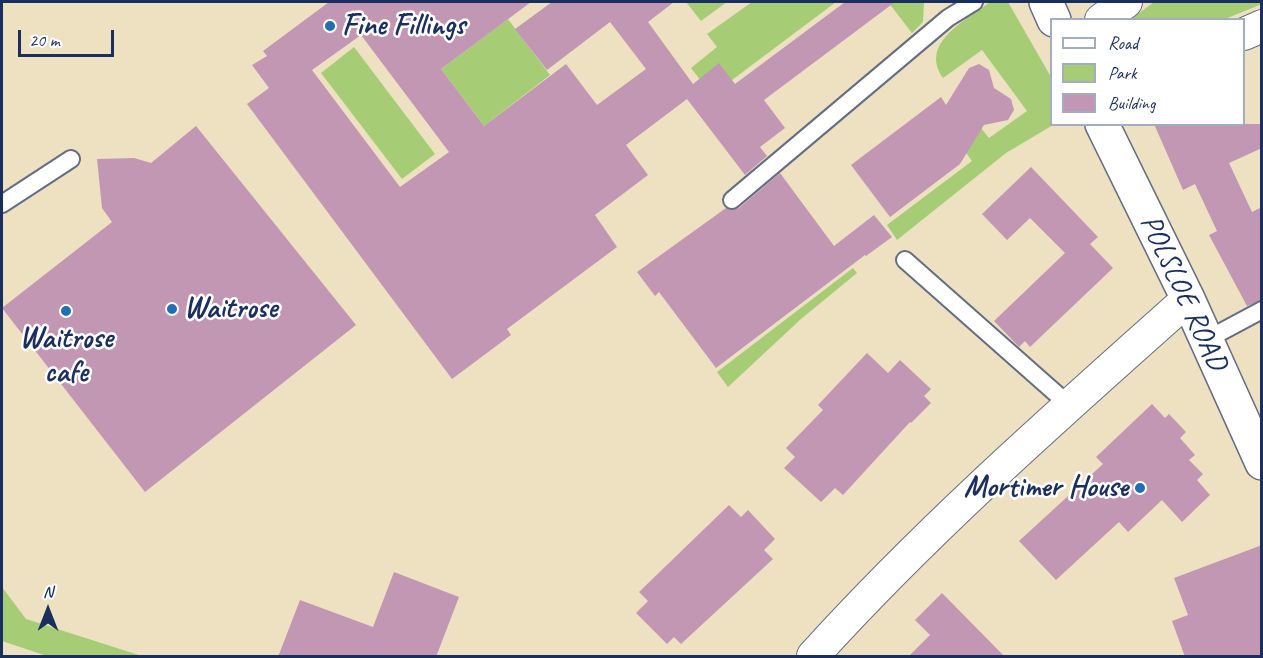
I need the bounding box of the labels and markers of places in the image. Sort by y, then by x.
place label: Fine Fillings [342,8,465,44]
marker: Fine Fillings [323,19,337,33]
place label: Waitrose [184,291,277,327]
marker: Waitrose [165,302,179,316]
marker: Waitrose cafe [59,304,73,318]
place label: Waitrose cafe [20,321,112,392]
place label: Mortimer House [964,470,1128,506]
marker: Mortimer House [1133,481,1147,495]

